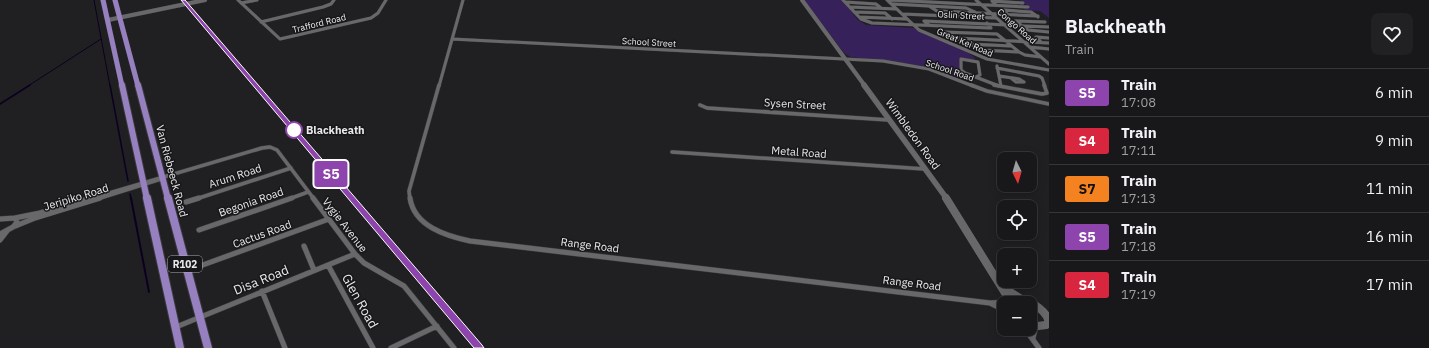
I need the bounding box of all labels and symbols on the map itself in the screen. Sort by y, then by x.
street label: Congo Road [995,6,1039,46]
street label: Oslin Street [937,8,985,22]
street label: Trafford Road [291,11,347,35]
street label: Great Kei Road [935,25,995,59]
street label: School Street [622,35,676,49]
street label: School Road [924,57,976,83]
street label: Sysen Street [764,95,827,113]
street label: Wimbledon Road [883,96,943,172]
marker: Blackheath [285,121,303,139]
place label: Blackheath [306,123,365,137]
street label: Van Riebeeck Road [153,124,191,218]
street label: Metal Road [771,143,827,161]
north arrow [997,152,1037,192]
street label: Arum Road [207,161,263,191]
line badge: S5 [313,161,349,187]
street label: Jeripiko Road [42,180,110,214]
street label: Begonia Road [217,184,285,220]
street label: Vygie Avenue [319,195,371,255]
street label: Cactus Road [231,217,293,251]
street label: Range Road [560,234,620,256]
road number: R102 [168,256,202,272]
street label: Disa Road [231,261,291,299]
street label: Glen Road [338,271,382,331]
street label: Range Road [882,272,942,294]

